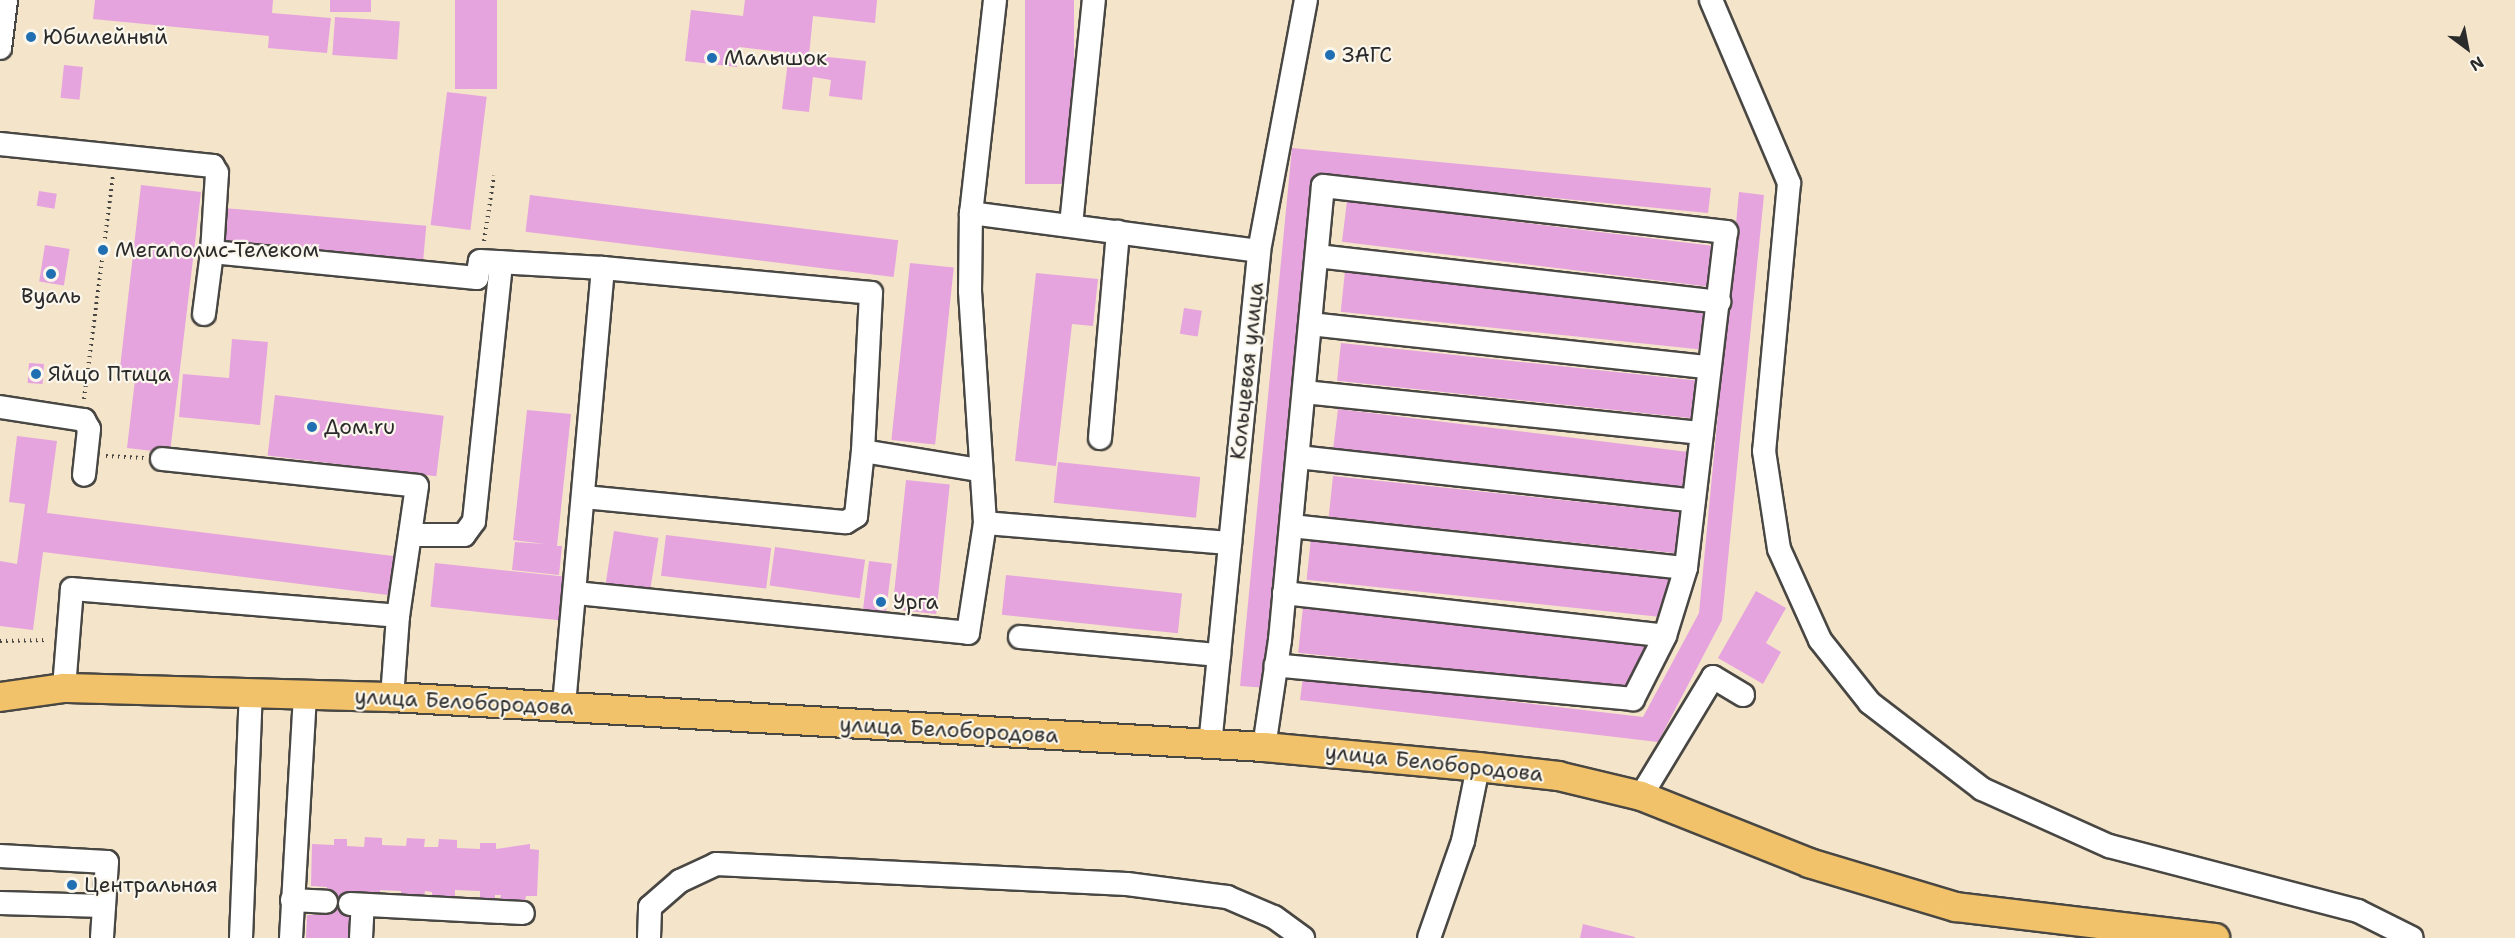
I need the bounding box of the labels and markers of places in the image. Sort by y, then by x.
place label: Юбилейный [43,24,168,50]
marker: Юбилейный [24,30,38,44]
place label: ЗАГС [1342,42,1392,68]
place label: Малышок [724,45,827,71]
marker: ЗАГС [1323,48,1337,62]
marker: Малышок [705,51,719,65]
place label: Мегаполис-Телеком [115,237,319,263]
marker: Мегаполис-Телеком [96,243,110,257]
marker: Вуаль [44,267,58,281]
place label: Вуаль [21,283,81,309]
place label: Яйцо Птица [48,361,171,387]
marker: Яйцо Птица [29,367,43,381]
place label: Дом.ru [324,414,395,440]
marker: Дом.ru [305,420,319,434]
place label: Урга [893,589,939,615]
marker: Урга [874,595,888,609]
place label: Центральная [84,872,218,898]
marker: Центральная [65,878,79,892]

